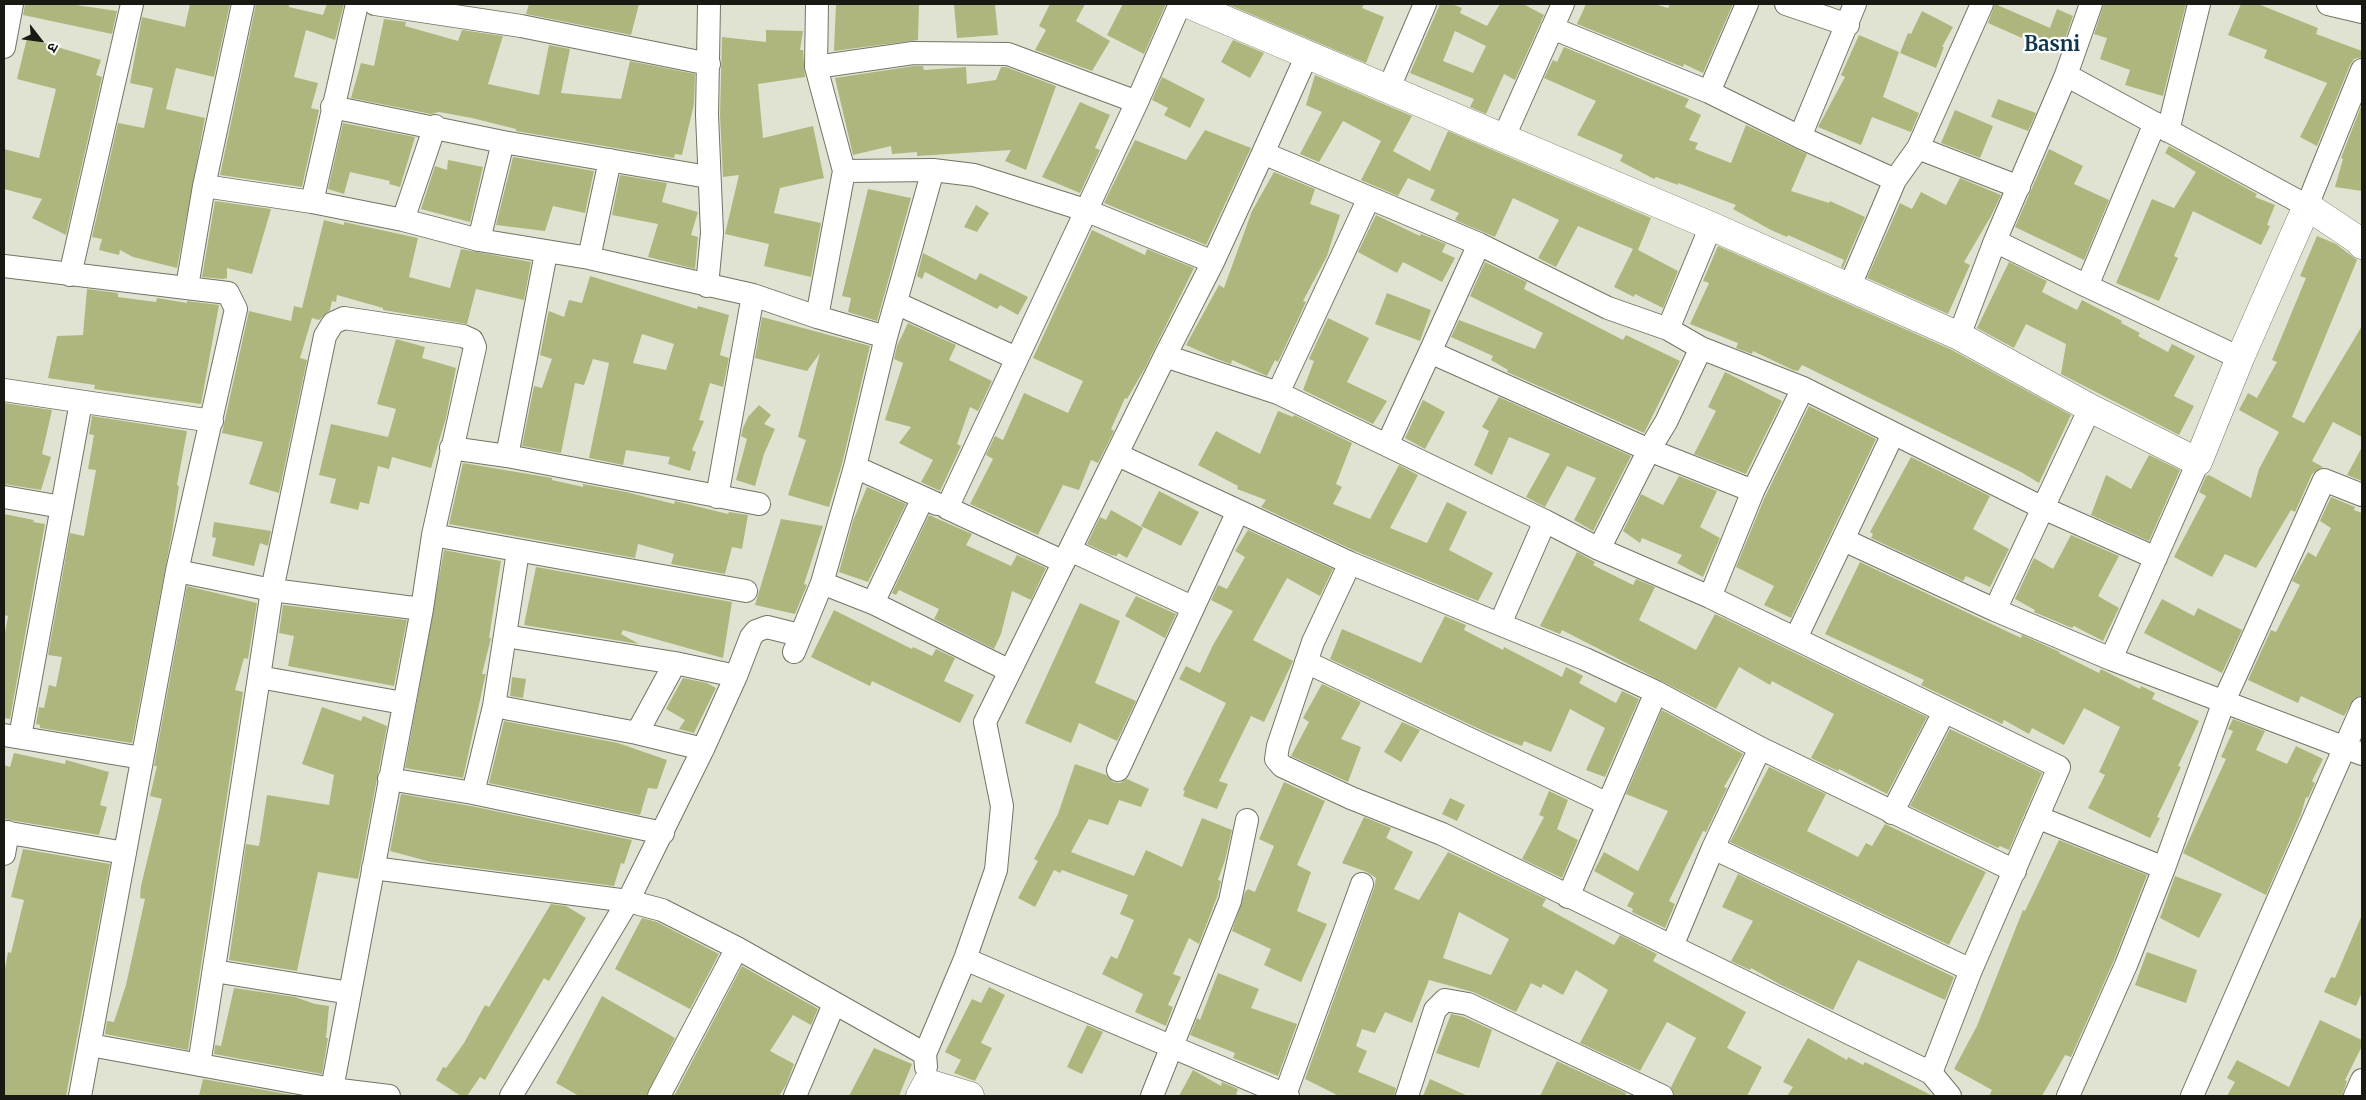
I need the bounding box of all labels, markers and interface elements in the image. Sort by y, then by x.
north arrow [15,15,65,65]
district label: Basni [2024,33,2080,57]
text: उ [43,39,63,56]

